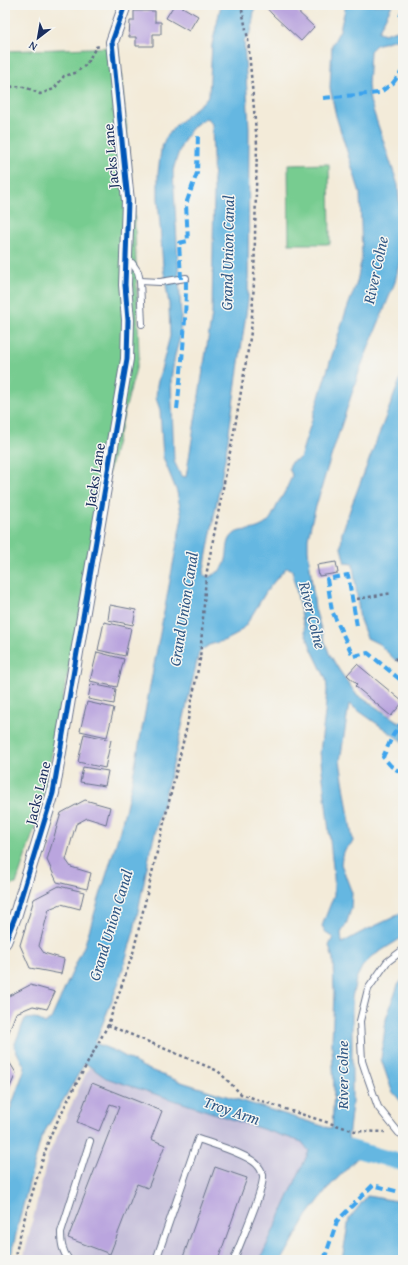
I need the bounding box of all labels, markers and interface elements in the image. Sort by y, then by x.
north arrow [18,18,58,58]
text: N [25,37,40,55]
street label: Jacks Lane [97,123,124,191]
water label: Grand Union Canal [214,195,240,311]
water label: River Colne [356,233,394,307]
street label: Jacks Lane [79,441,110,511]
water label: Grand Union Canal [162,550,204,668]
water label: River Colne [293,578,333,652]
street label: Jacks Lane [19,759,56,829]
water label: Grand Union Canal [82,866,138,984]
water label: River Colne [330,1040,354,1110]
water label: Troy Arm [200,1089,264,1131]

